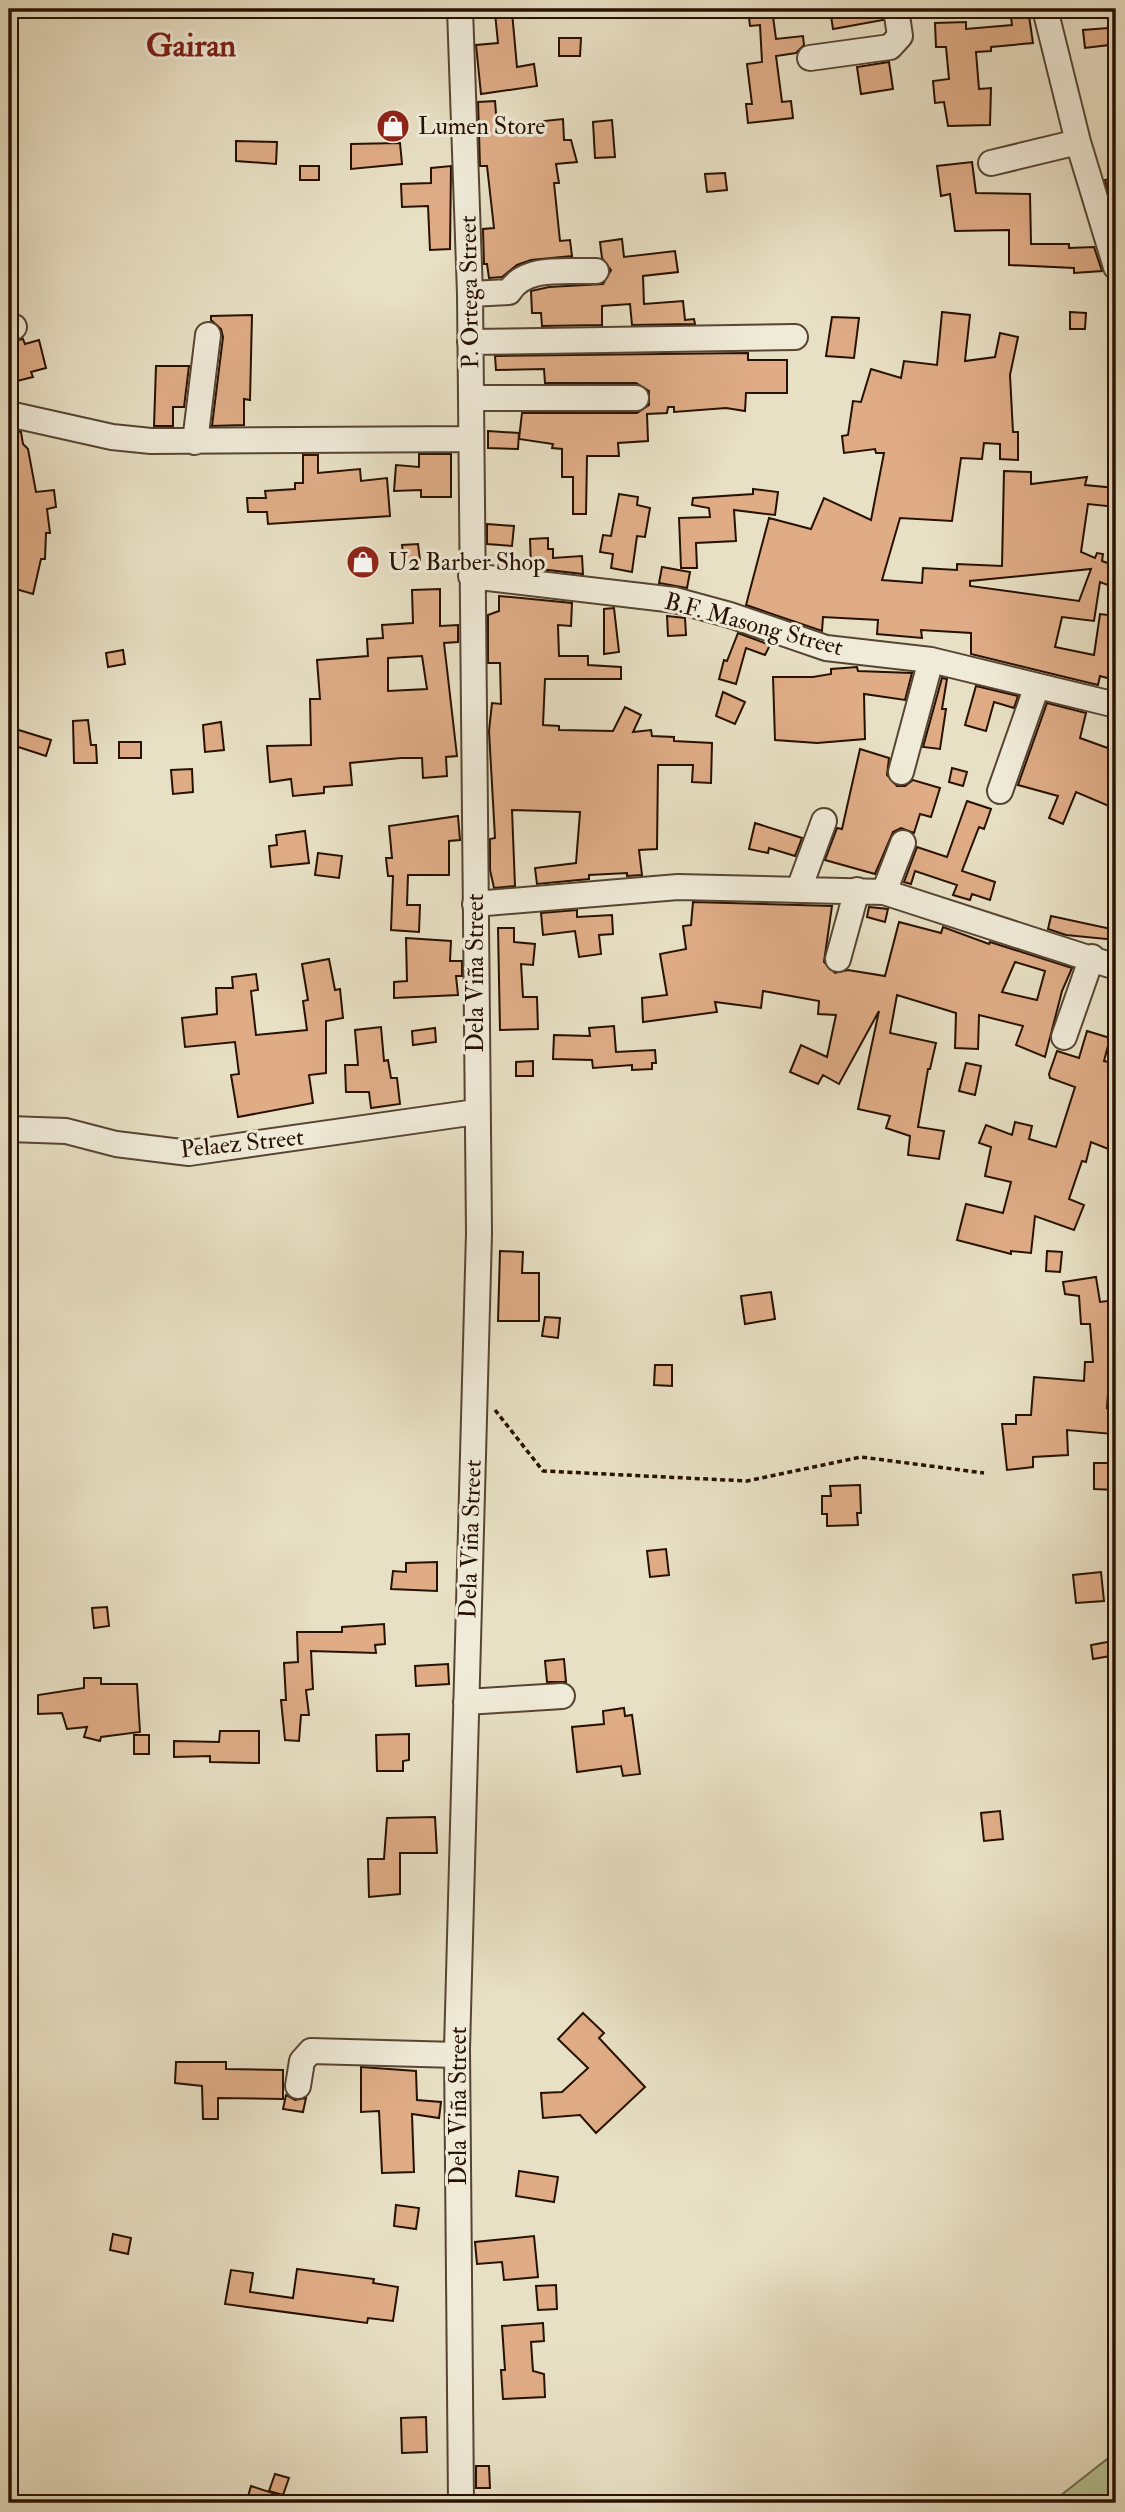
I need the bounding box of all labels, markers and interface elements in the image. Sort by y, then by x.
district label: Gairan [146,26,237,66]
shop icon: Lumen Store [374,107,412,145]
place label: Lumen Store [418,111,545,142]
street label: P. Ortega Street [453,215,486,369]
shop icon: U2 Barber Shop [344,543,382,581]
place label: U2 Barber Shop [388,547,545,578]
street label: B.F. Masong Street [661,586,847,663]
street label: Dela Viña Street [460,893,491,1053]
street label: Pelaez Street [179,1122,306,1165]
street label: Dela Viña Street [452,1459,489,1619]
street label: Dela Viña Street [443,2026,474,2186]

